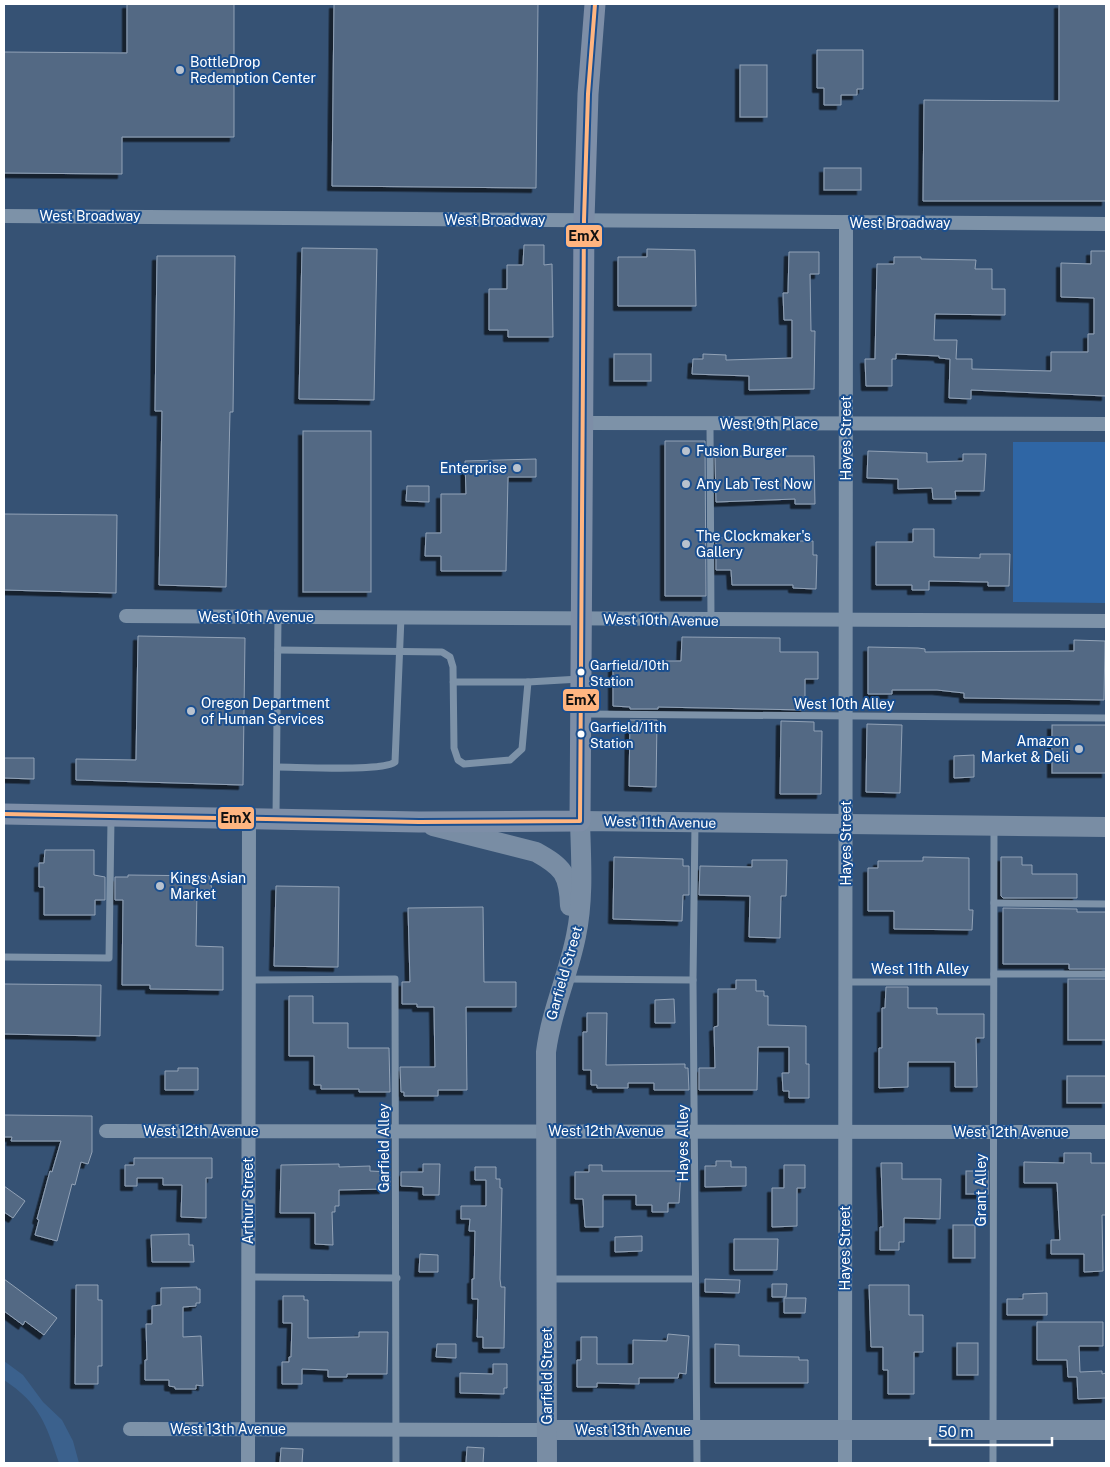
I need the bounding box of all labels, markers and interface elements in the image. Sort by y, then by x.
place label: BottleDrop Redemption Center [190,54,316,86]
marker: BottleDrop Redemption Center [174,64,186,76]
street label: West Broadway [40,208,141,224]
street label: West Broadway [445,212,546,228]
street label: West Broadway [850,215,951,231]
line badge: EmX [565,224,603,248]
text: EmX [568,228,600,244]
street label: Hayes Street [838,396,854,480]
street label: West 9th Place [720,416,818,432]
place label: Fusion Burger [696,443,787,459]
marker: Fusion Burger [680,445,692,457]
place label: Enterprise [440,460,507,476]
marker: Enterprise [511,462,523,474]
place label: Any Lab Test Now [696,476,812,492]
marker: Any Lab Test Now [680,478,692,490]
place label: The Clockmaker's Gallery [696,528,811,560]
marker: The Clockmaker's Gallery [680,538,692,550]
street label: West 10th Avenue [198,609,314,625]
street label: West 10th Avenue [603,611,719,629]
place label: Garfield/10th Station [590,658,669,689]
marker: Garfield/10th Station [576,667,586,677]
line badge: EmX [562,688,600,712]
text: EmX [565,692,597,708]
place label: Oregon Department of Human Services [201,695,330,727]
street label: West 10th Alley [794,696,895,712]
marker: Oregon Department of Human Services [185,705,197,717]
place label: Garfield/11th Station [590,720,666,751]
marker: Garfield/11th Station [576,729,586,739]
place label: Amazon Market & Deli [981,733,1069,765]
marker: Amazon Market & Deli [1073,743,1085,755]
street label: Hayes Street [838,801,854,885]
line badge: EmX [217,806,255,830]
text: EmX [220,810,252,826]
street label: West 11th Avenue [603,813,717,831]
place label: Kings Asian Market [170,870,246,902]
marker: Kings Asian Market [154,880,166,892]
street label: Garfield Street [543,924,585,1022]
street label: West 11th Alley [871,961,969,977]
street label: Garfield Alley [376,1103,392,1193]
street label: Hayes Alley [675,1104,691,1182]
street label: West 12th Avenue [143,1123,259,1139]
street label: West 12th Avenue [548,1123,664,1139]
street label: West 12th Avenue [953,1124,1069,1140]
street label: Grant Alley [973,1153,989,1227]
street label: Arthur Street [240,1158,256,1244]
street label: Hayes Street [837,1206,853,1290]
street label: Garfield Street [539,1328,555,1424]
scale bar [930,1414,1052,1446]
street label: West 13th Avenue [170,1421,286,1437]
street label: West 13th Avenue [575,1422,691,1438]
text: 50 m [938,1423,973,1440]

